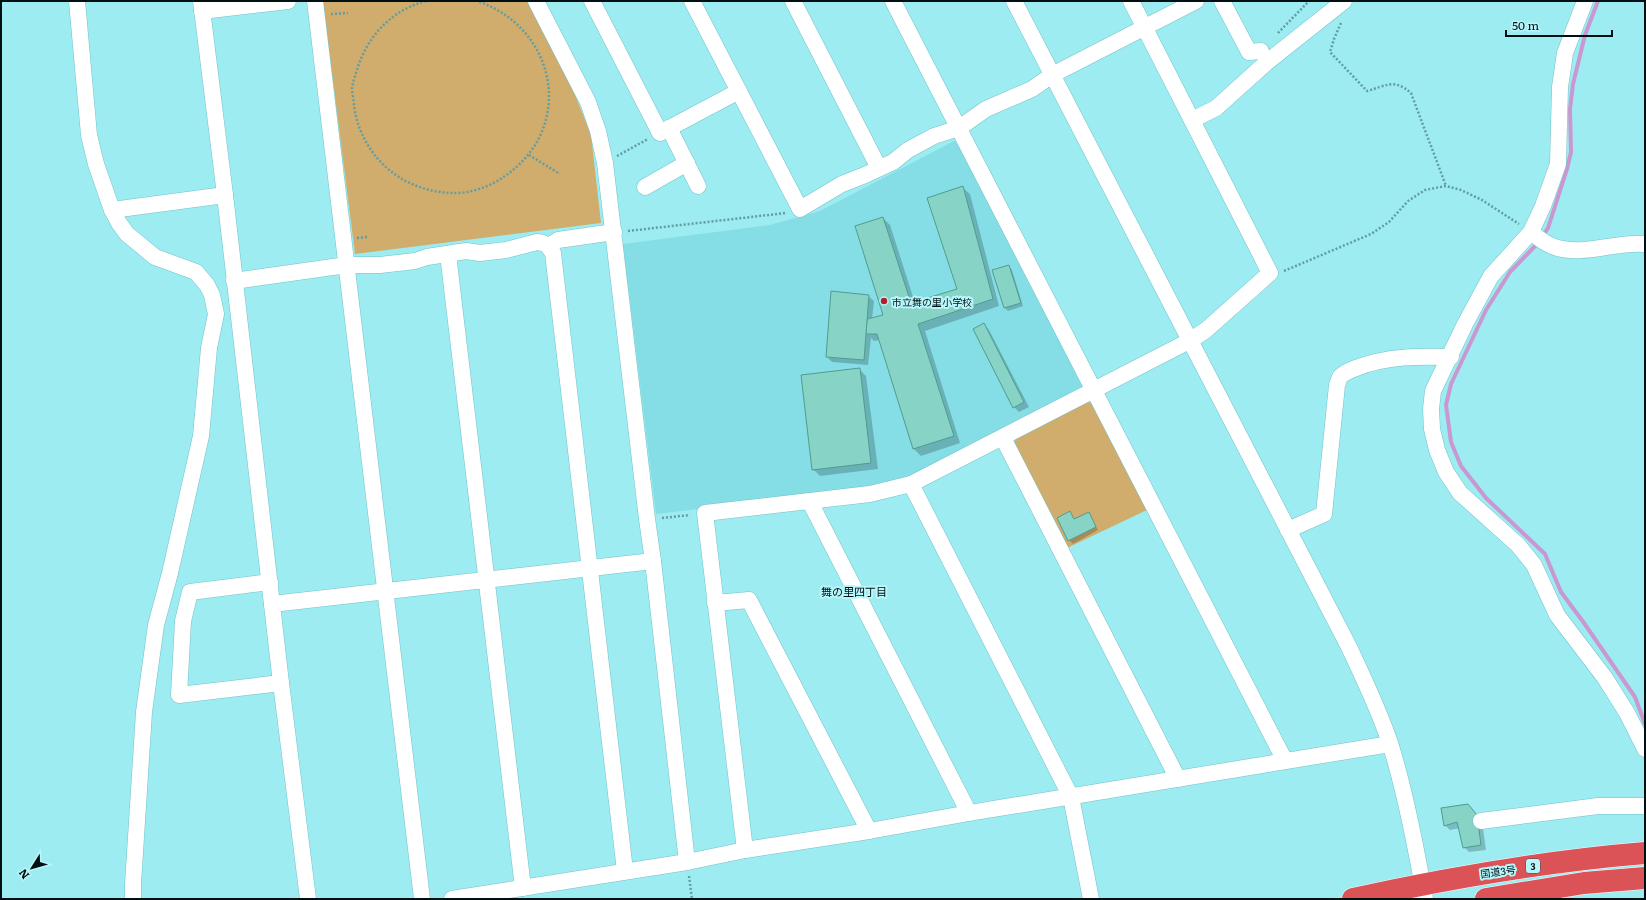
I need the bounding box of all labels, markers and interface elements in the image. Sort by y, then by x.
scale bar [1506,12,1612,38]
text: 50 m [1512,16,1539,34]
place label: 市立舞の里小学校 [892,294,972,309]
marker: 市立舞の里小学校 [879,296,889,306]
district label: 舞の里四丁目 [821,583,887,599]
north arrow [12,848,52,888]
road number: 3 [1526,859,1540,873]
street label: 国道3号 [1479,861,1517,881]
text: N [14,866,32,883]

